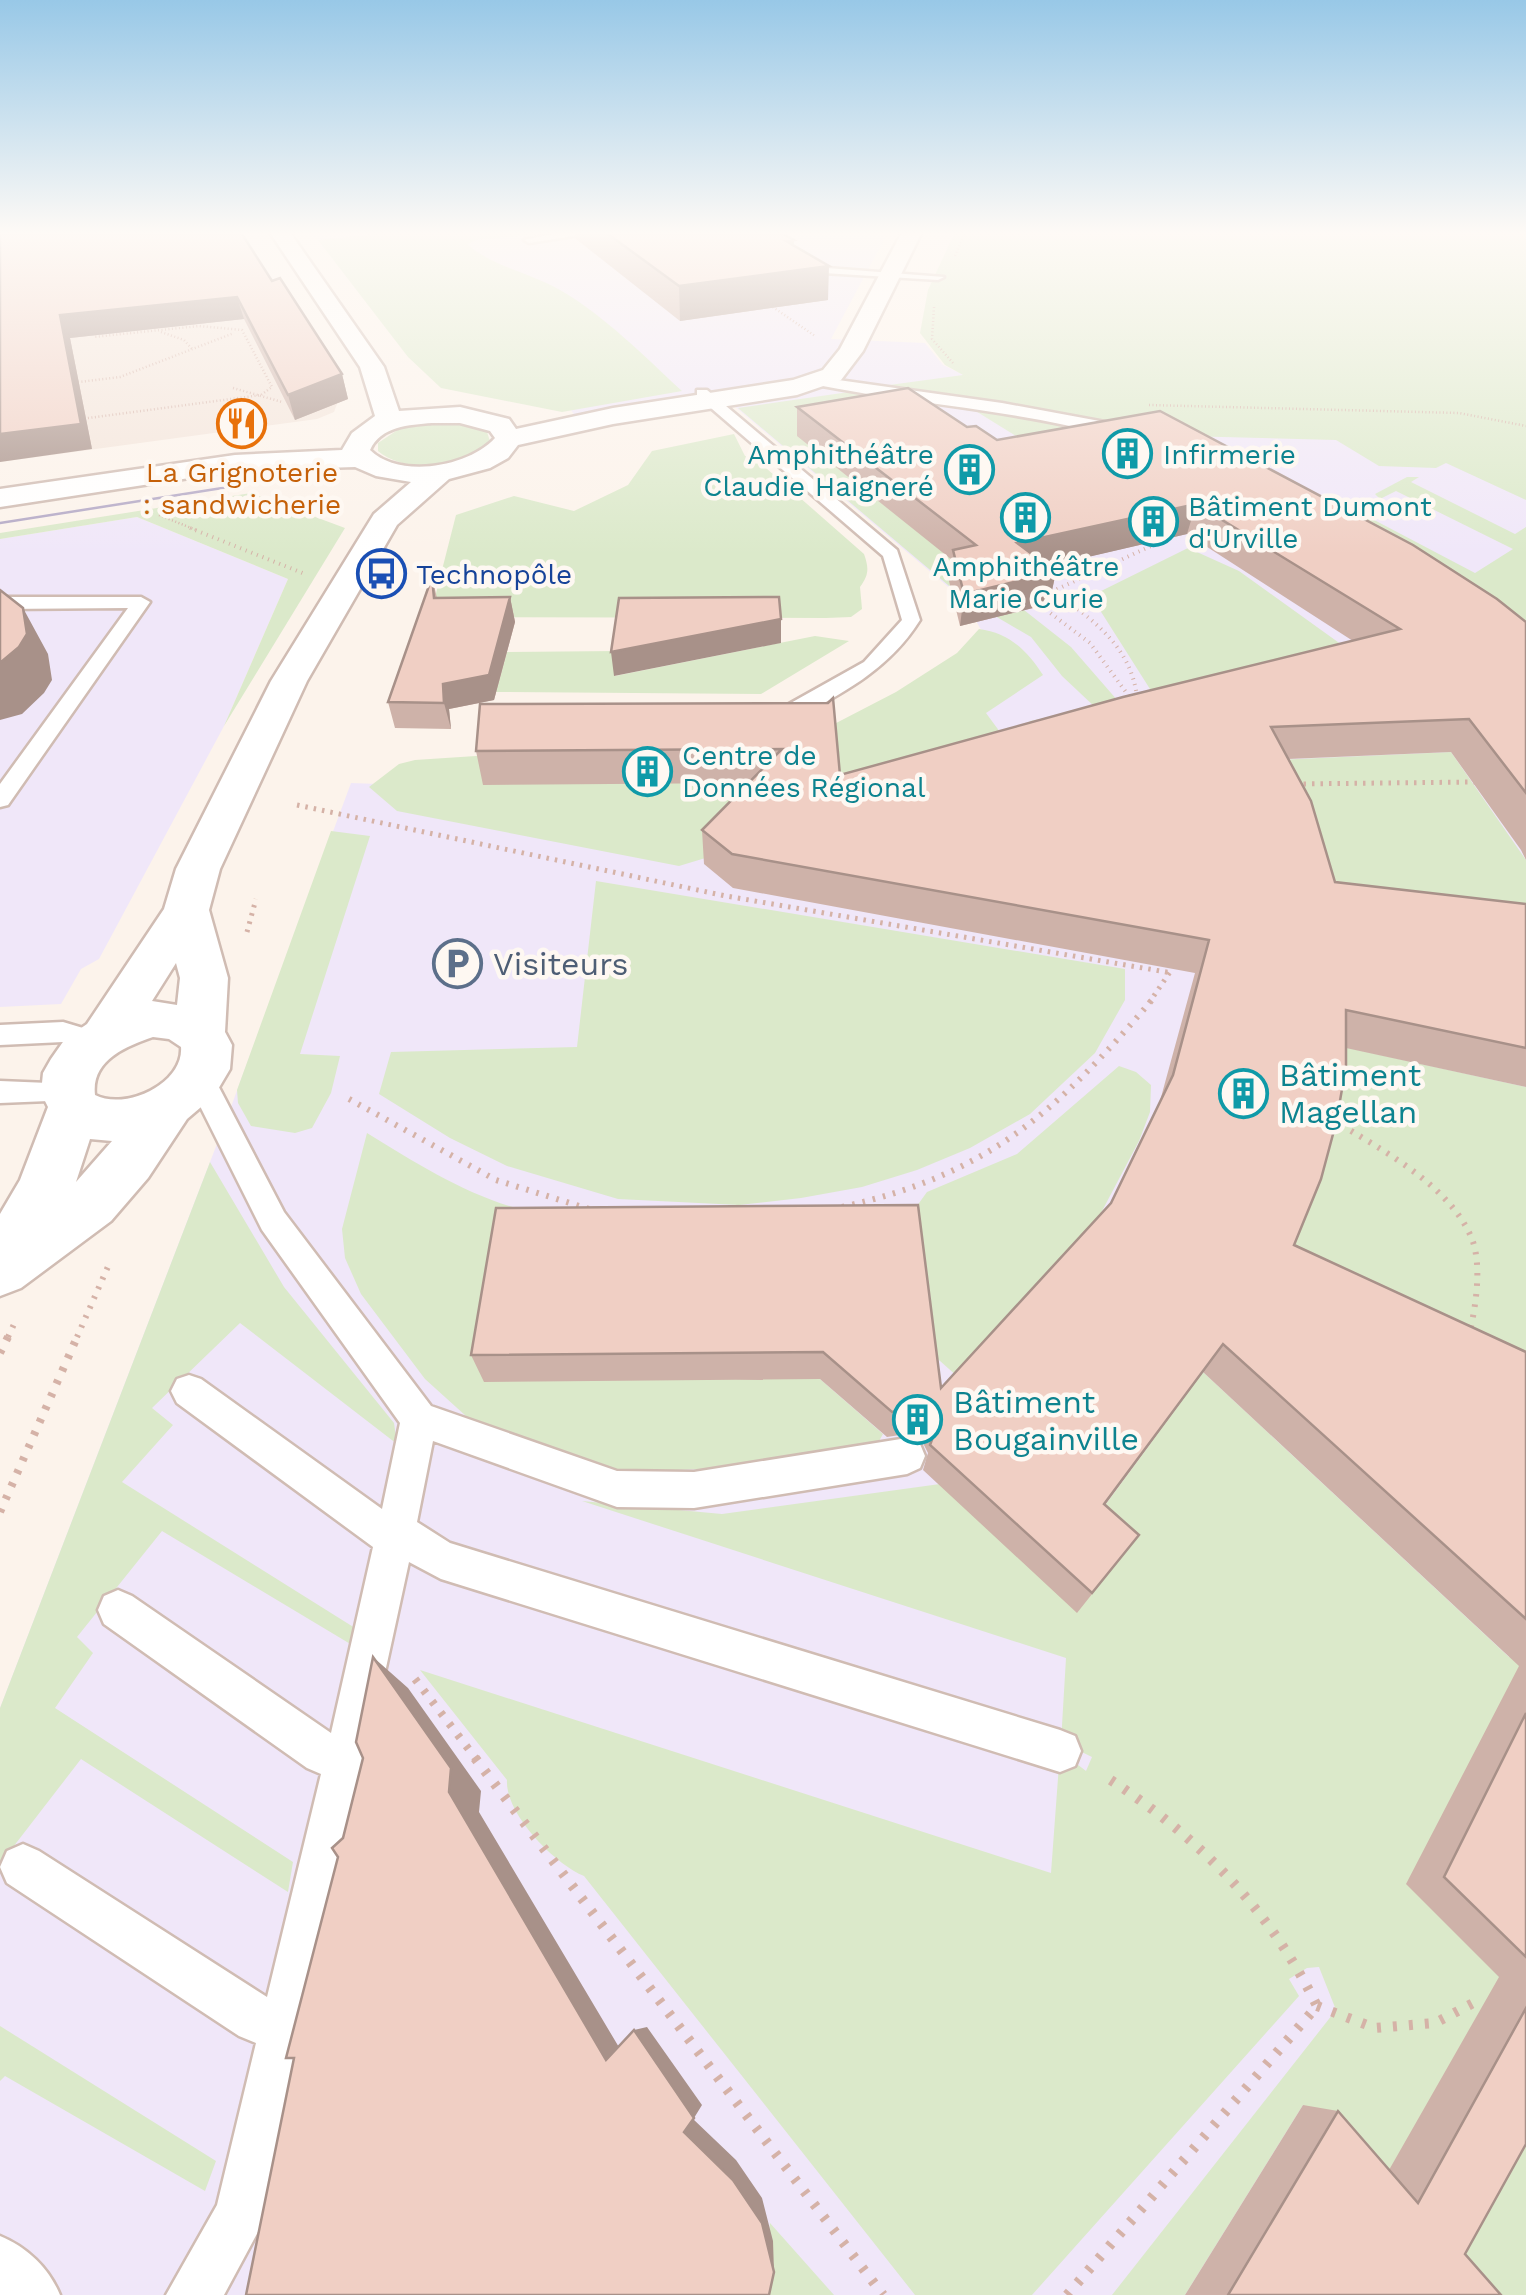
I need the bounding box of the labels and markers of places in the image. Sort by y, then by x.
restaurant icon: La Grignoterie : sandwicherie [216,398,268,450]
building icon: Infirmerie [1102,428,1154,480]
place label: Amphithéâtre Claudie Haigneré [703,438,934,503]
place label: Infirmerie [1163,438,1296,471]
building icon: Amphithéâtre Claudie Haigneré [943,444,995,496]
place label: La Grignoterie : sandwicherie [143,456,341,521]
place label: Bâtiment Dumont d'Urville [1188,490,1432,555]
building icon: Amphithéâtre Marie Curie [1000,492,1052,544]
building icon: Bâtiment Dumont d'Urville [1127,496,1179,548]
bus stop icon: Technopôle [355,548,407,600]
place label: Amphithéâtre Marie Curie [933,550,1119,615]
place label: Technopôle [416,558,572,591]
place label: Centre de Données Régional [682,739,926,804]
building icon: Centre de Données Régional [621,745,673,797]
parking icon: Visiteurs [432,938,484,990]
place label: Visiteurs [493,945,629,983]
place label: Bâtiment Magellan [1279,1056,1421,1131]
building icon: Bâtiment Magellan [1218,1067,1270,1119]
place label: Bâtiment Bougainville [953,1383,1139,1458]
building icon: Bâtiment Bougainville [892,1394,944,1446]

